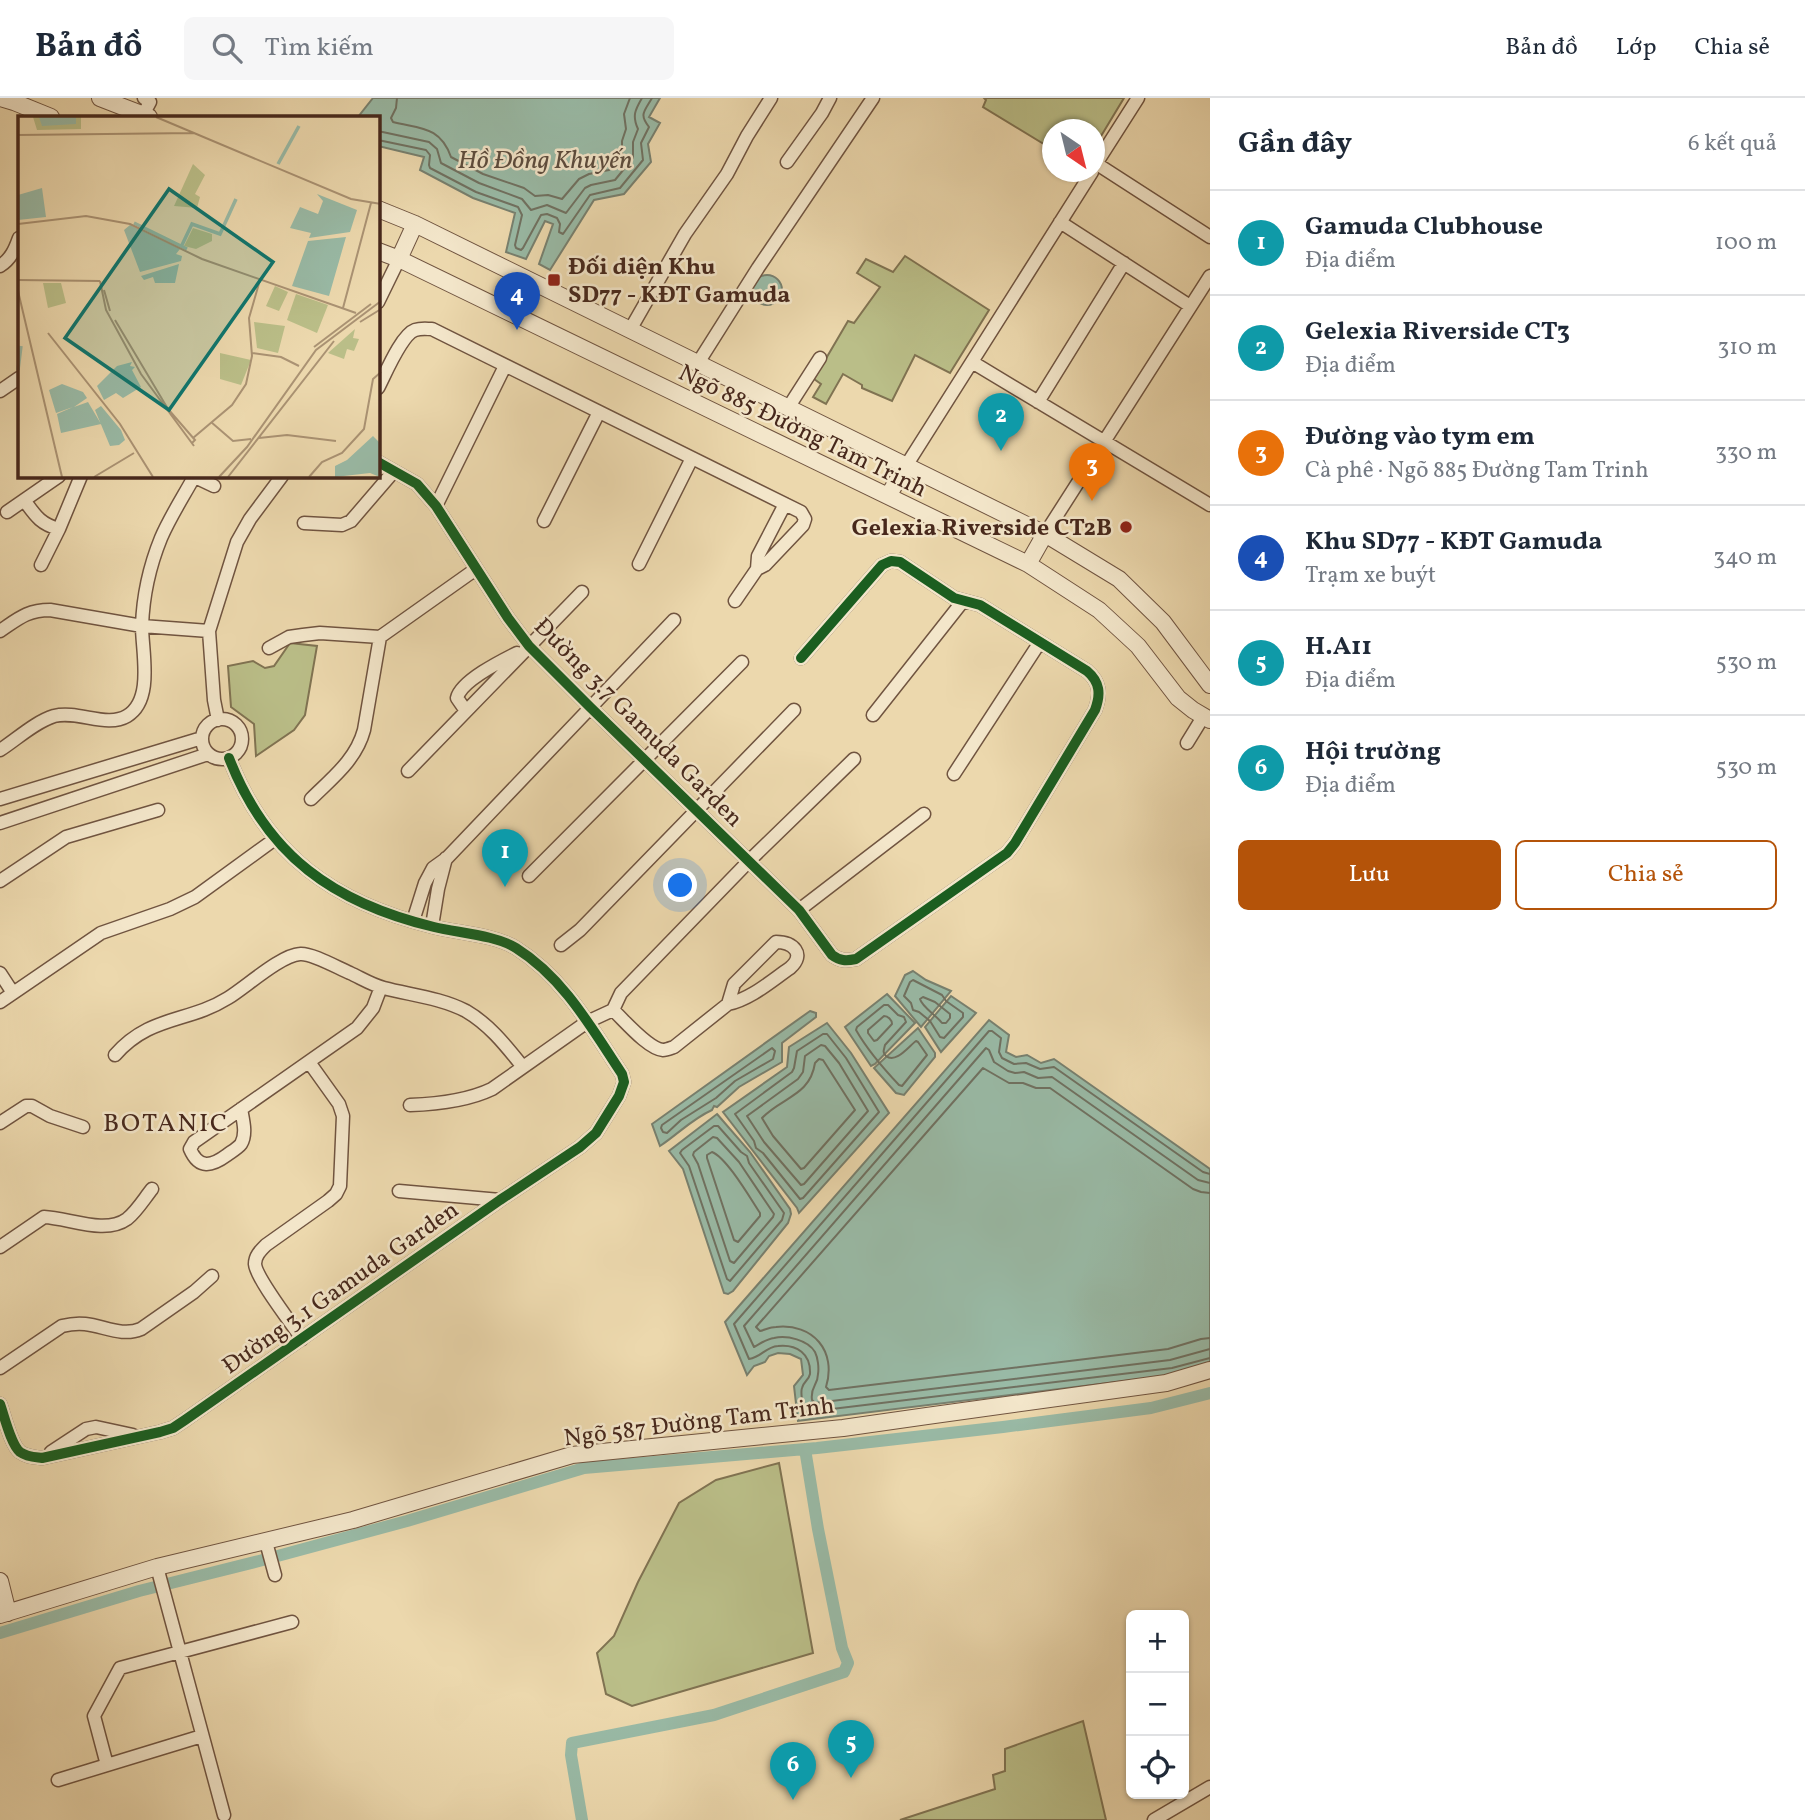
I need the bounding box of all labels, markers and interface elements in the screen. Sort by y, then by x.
search box [184,17,674,80]
text: Bản đồ [35,25,142,71]
icon: search [208,29,246,67]
text: Tìm kiếm [264,30,374,66]
text: Bản đồ [1505,31,1578,65]
text: Lớp [1616,31,1656,65]
text: Chia sẻ [1694,31,1770,65]
inset map [18,116,380,478]
north arrow [1042,119,1105,182]
text: Gần đây [1238,123,1352,165]
text: 6 kết quả [1688,128,1777,160]
water label: Hồ Đồng Khuyến [458,143,632,179]
text: Gamuda Clubhouse [1305,209,1543,245]
text: 1 [1256,227,1266,259]
text: 100 m [1715,227,1777,259]
text: Địa điểm [1305,245,1396,277]
place label: Đối diện Khu SD77 - KĐT Gamuda [568,251,790,313]
pin: 4 [494,272,540,330]
marker: Đối diện Khu SD77 - KĐT Gamuda [546,272,562,288]
text: Gelexia Riverside CT3 [1305,314,1570,350]
text: 2 [1255,332,1267,364]
text: 310 m [1717,332,1777,364]
text: Địa điểm [1305,350,1396,382]
street label: Ngõ 885 Đường Tam Trinh [672,357,932,507]
pin: 2 [978,393,1024,451]
text: Đường vào tym em [1305,419,1535,455]
text: 3 [1255,437,1267,469]
text: 330 m [1715,437,1777,469]
pin: 3 [1069,443,1115,501]
text: Cà phê · Ngõ 885 Đường Tam Trinh [1305,455,1649,487]
place label: Gelexia Riverside CT2B [852,512,1112,546]
marker: Gelexia Riverside CT2B [1118,519,1134,535]
text: Khu SD77 - KĐT Gamuda [1305,524,1602,560]
text: 4 [1254,542,1268,574]
text: 340 m [1713,542,1777,574]
text: Trạm xe buýt [1305,560,1436,592]
street label: Đường 3.7 Gamuda Garden [525,611,750,836]
text: H.A11 [1305,629,1372,665]
text: 5 [1255,647,1267,679]
text: 530 m [1716,647,1777,679]
text: Địa điểm [1305,665,1396,697]
text: Hội trường [1305,734,1441,770]
text: 6 [1255,752,1267,784]
text: 530 m [1716,752,1777,784]
text: Địa điểm [1305,770,1396,802]
pin: 1 [482,829,528,887]
button: Lưu [1238,840,1501,910]
button: Chia sẻ [1515,840,1777,910]
your location [663,868,697,902]
district label: BOTANIC [103,1106,229,1142]
street label: Đường 3.1 Gamuda Garden [216,1194,466,1383]
street label: Ngõ 587 Đường Tam Trinh [562,1390,836,1456]
map controls [1126,1610,1189,1799]
button: + [1126,1610,1189,1673]
button: − [1126,1673,1189,1736]
pin: 5 [828,1720,874,1778]
button: locate [1126,1736,1189,1799]
pin: 6 [770,1742,816,1800]

